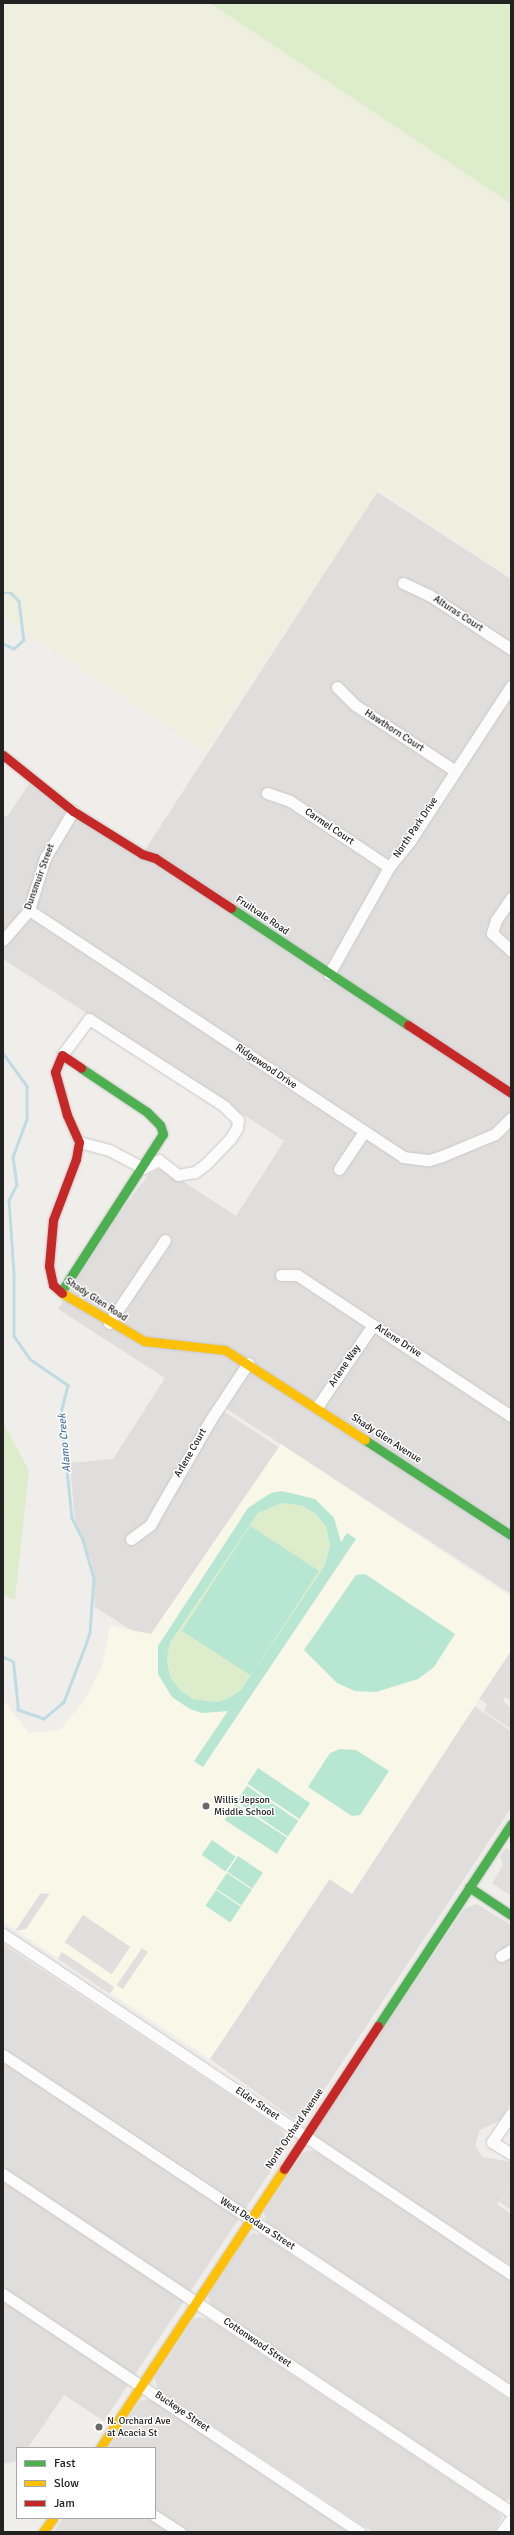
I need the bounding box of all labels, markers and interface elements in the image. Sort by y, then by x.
street label: Alturas Court [431,593,485,635]
street label: Hawthorn Court [362,707,426,755]
street label: North Park Drive [391,795,441,861]
street label: Carmel Court [302,806,356,848]
street label: Dunsmuir Street [22,842,58,912]
street label: Fruitvale Road [233,894,291,938]
street label: Ridgewood Drive [233,1042,299,1092]
street label: Shady Glen Road [63,1275,129,1325]
street label: Arlene Drive [373,1322,423,1360]
street label: Arlene Way [327,1343,363,1389]
street label: Shady Glen Avenue [349,1412,423,1466]
water label: Alamo Creek [56,1413,74,1473]
street label: Arlene Court [172,1426,210,1480]
place label: Willis Jepson Middle School [214,1794,274,1818]
marker: Willis Jepson Middle School [201,1801,211,1811]
street label: Elder Street [233,2085,281,2123]
street label: North Orchard Avenue [264,2086,326,2172]
street label: West Deodara Street [217,2195,297,2253]
street label: Cottonwood Street [221,2316,293,2370]
street label: Buckeye Street [152,2389,212,2435]
place label: N. Orchard Ave at Acacia St [107,2415,170,2438]
marker: N. Orchard Ave at Acacia St [94,2422,104,2432]
legend [16,2447,156,2519]
text: Fast [54,2456,75,2471]
text: Slow [54,2476,79,2491]
text: Jam [54,2496,75,2511]

